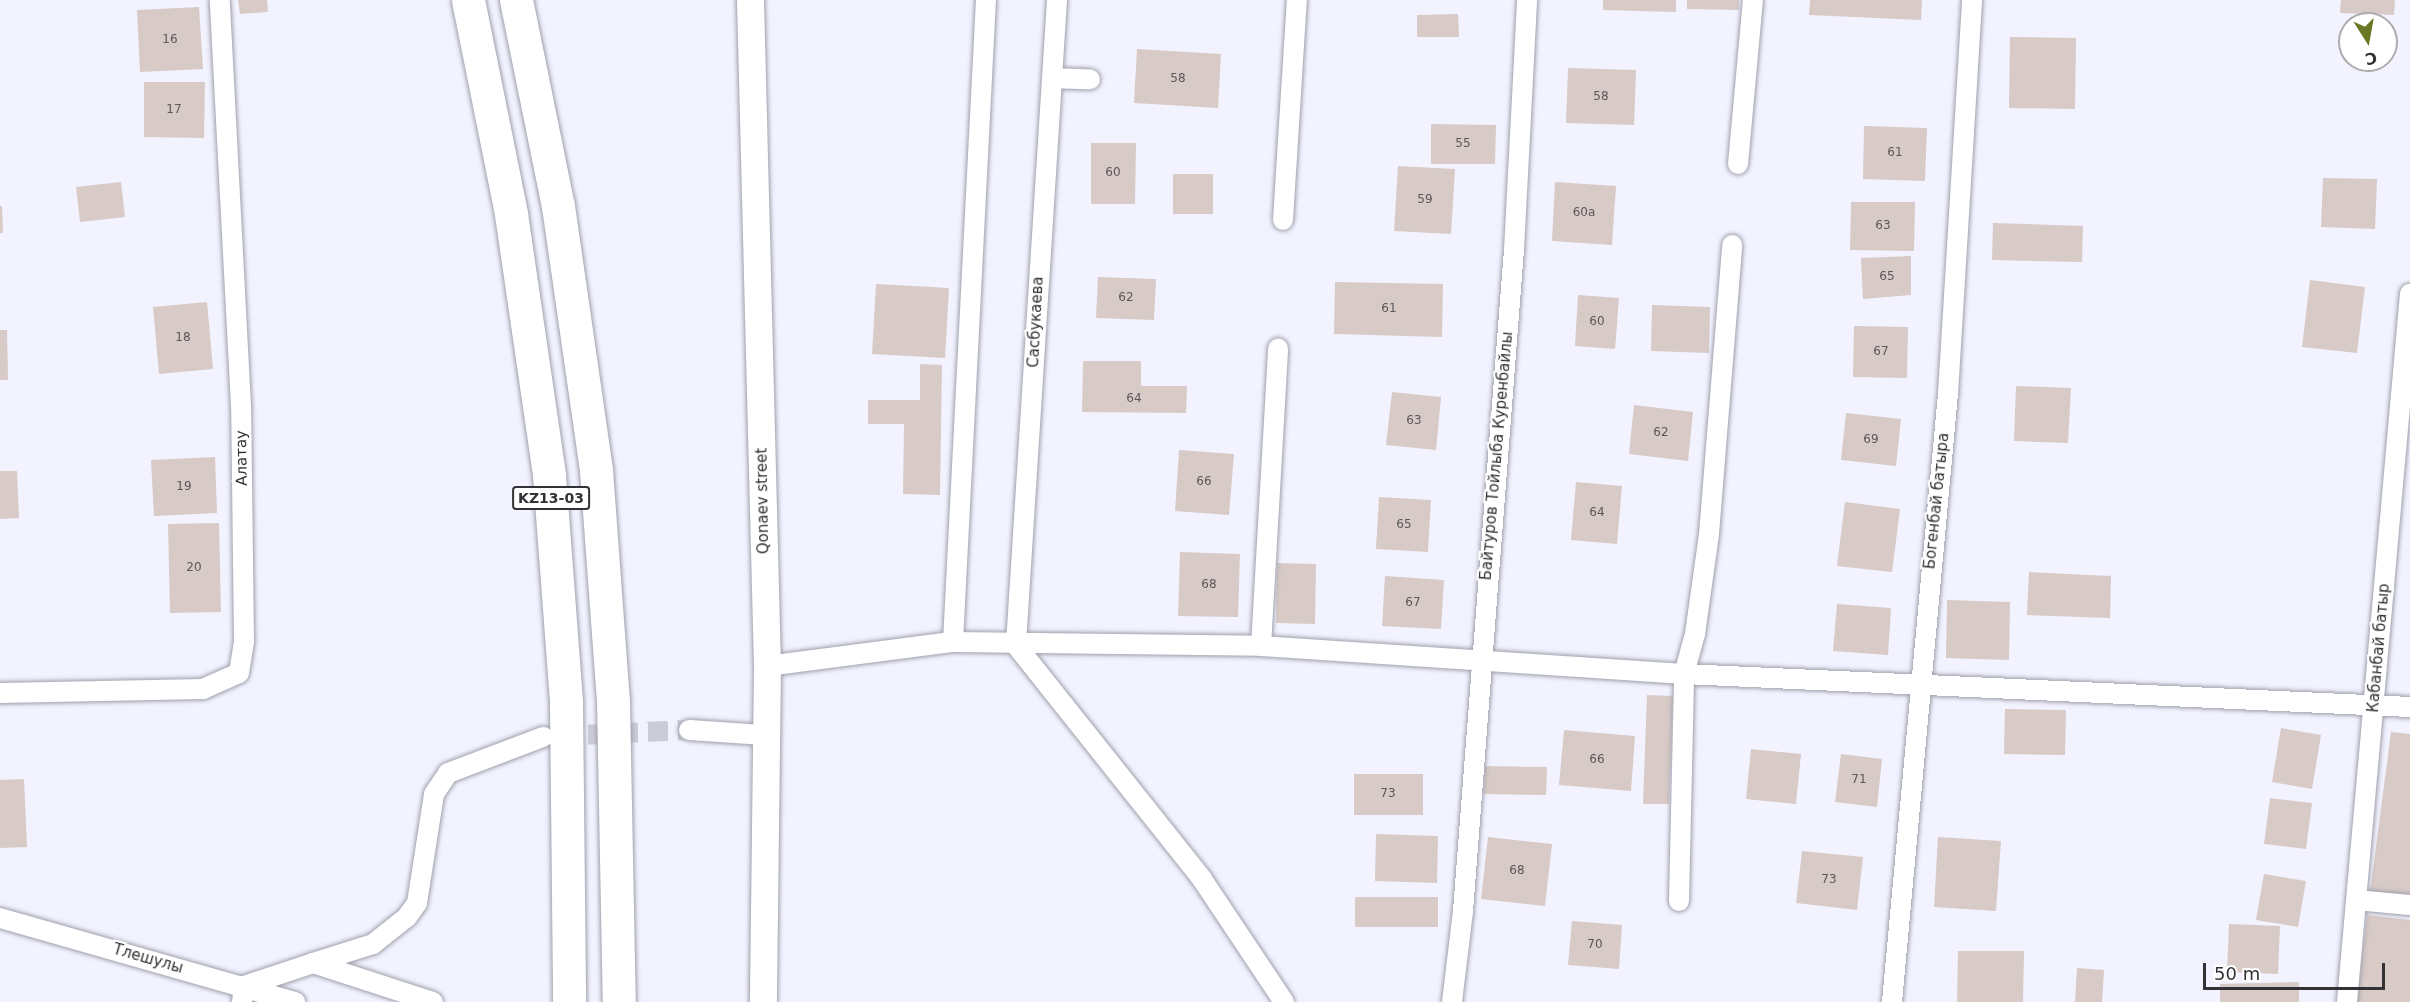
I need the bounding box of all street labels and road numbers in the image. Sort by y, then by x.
street label: Сасбукаева [1025,276,1047,368]
street label: Байтуров Тойлыба Куренбайлы [1477,331,1517,581]
street label: Алатау [233,430,251,486]
street label: Богенбай батыра [1921,432,1953,570]
street label: Qonaev street [753,448,773,554]
road number: KZ13-03 [512,487,590,509]
street label: Кабанбай батыр [2364,583,2394,713]
street label: Тлешулы [111,940,185,978]

